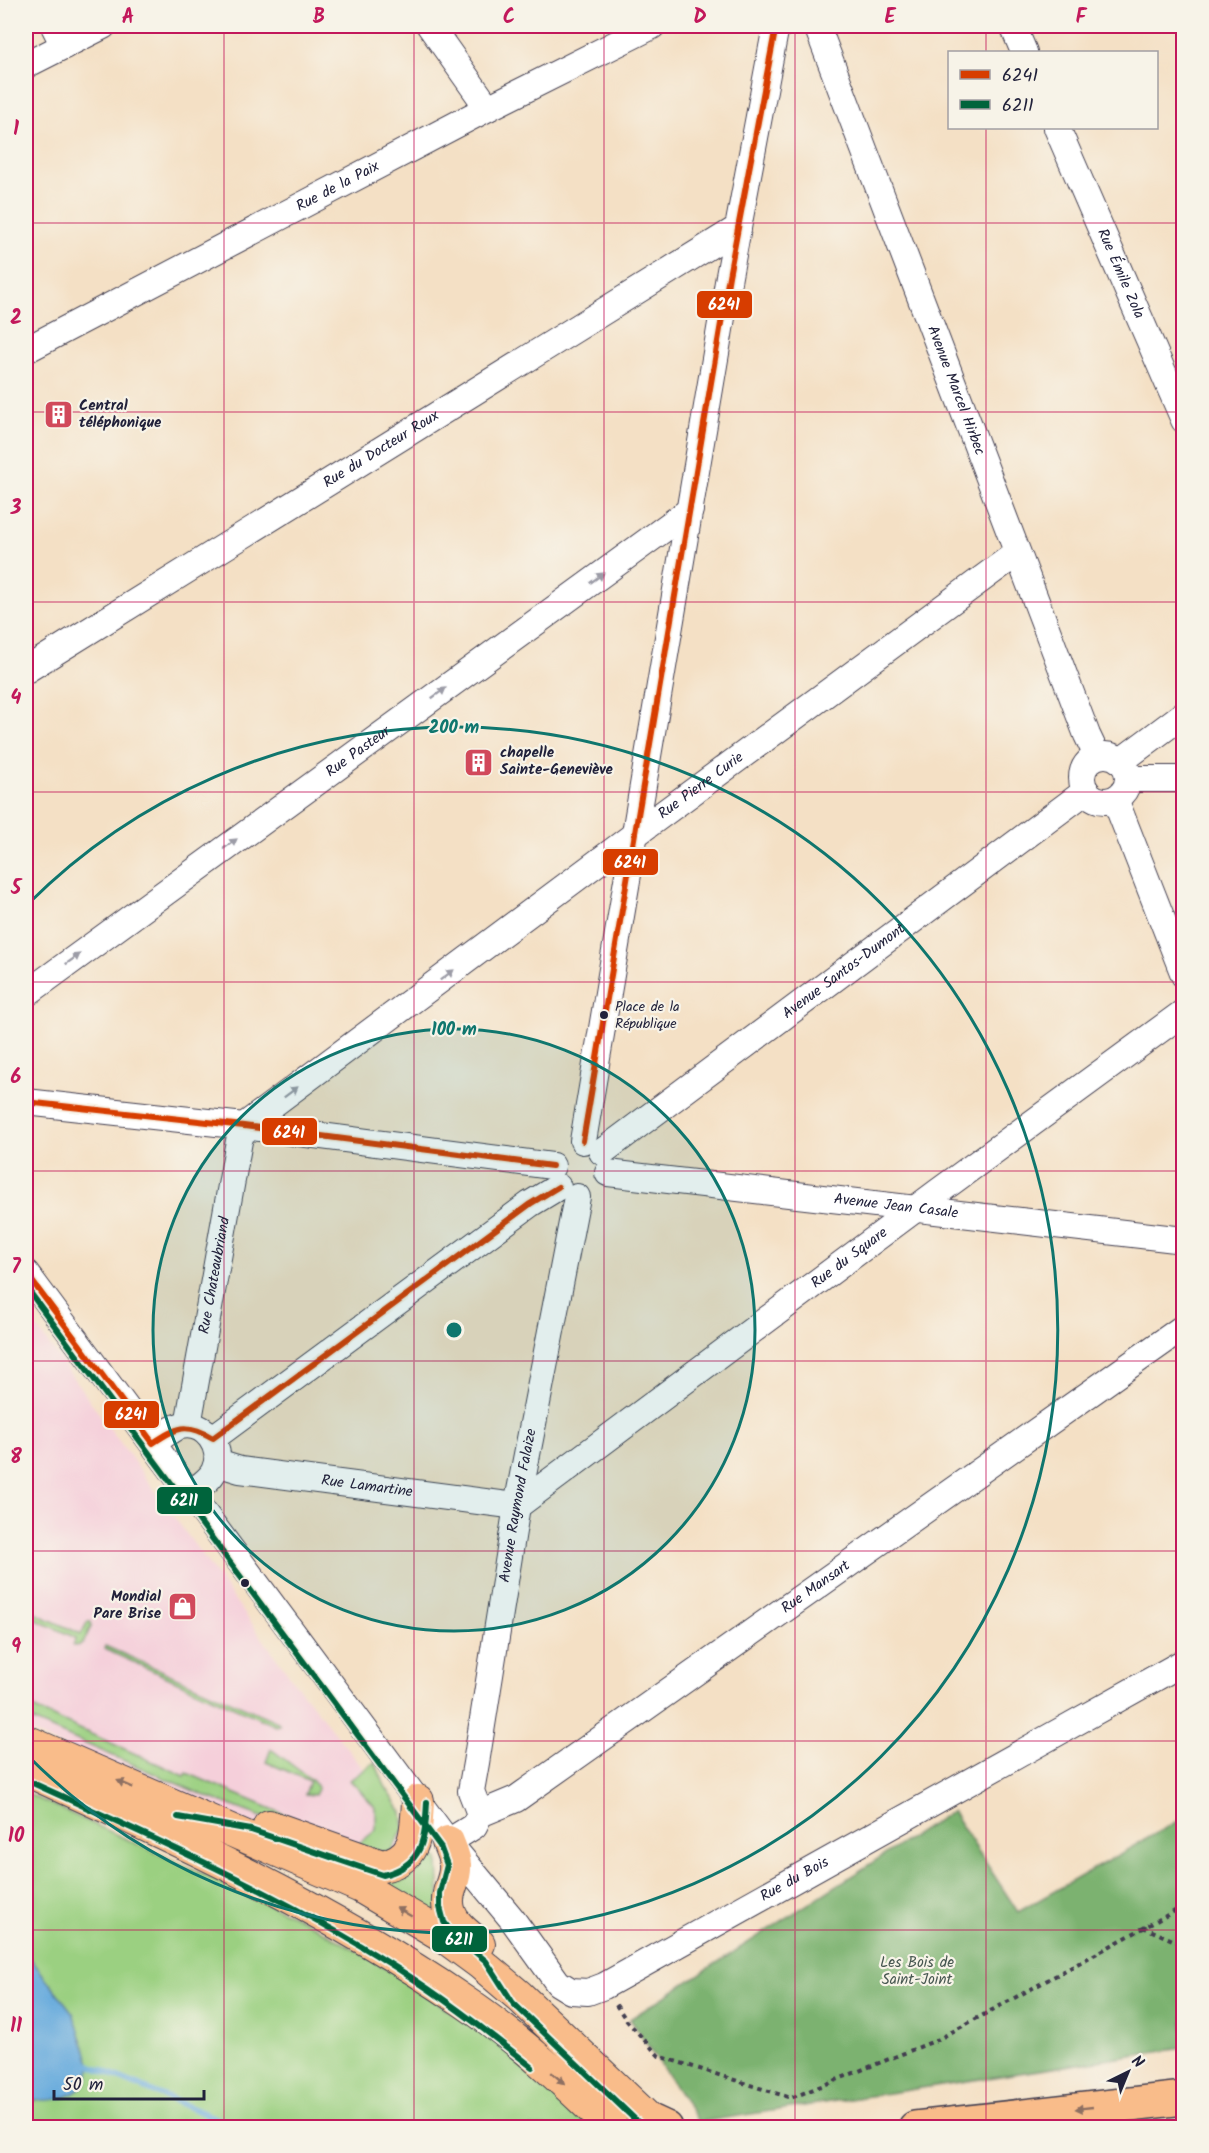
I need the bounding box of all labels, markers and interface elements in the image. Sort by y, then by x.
text: A [122,2,134,34]
text: B [313,2,325,34]
text: C [503,2,515,34]
text: D [693,2,707,34]
text: E [884,2,896,34]
text: F [1076,2,1088,34]
legend [948,51,1158,129]
text: 6241 [1002,62,1038,91]
text: 6211 [1002,92,1034,121]
text: 1 [13,114,19,146]
street label: Rue de la Paix [292,155,384,218]
street label: Rue Émile Zola [1090,225,1151,323]
line badge: 6241 [696,290,753,319]
text: 6241 [708,293,740,318]
text: 2 [10,303,22,335]
street label: Avenue Marcel Hirbec [920,322,992,459]
place label: Central téléphonique [79,394,162,435]
building icon: Central téléphonique [42,399,74,431]
street label: Rue du Docteur Roux [318,404,444,495]
text: 3 [10,493,22,525]
one-way arrow [588,572,604,584]
text: 4 [11,683,22,715]
one-way arrow [431,687,447,699]
text: 200 m [429,714,480,743]
street label: Rue Pasteur [321,719,396,784]
place label: chapelle Sainte-Geneviève [500,741,613,782]
building icon: chapelle Sainte-Geneviève [463,746,495,778]
street label: Rue Pierre Curie [653,746,749,826]
one-way arrow [223,839,238,851]
line badge: 6241 [602,848,659,876]
text: 6241 [614,851,646,876]
text: 5 [10,873,23,905]
street label: Avenue Santos-Dumont [777,917,911,1025]
one-way arrow [64,953,80,965]
one-way arrow [439,969,455,981]
place label: Place de la République [615,996,680,1035]
marker: Place de la République [598,1009,610,1021]
text: 100 m [431,1016,477,1045]
text: 6 [11,1062,22,1094]
one-way arrow [283,1085,299,1098]
line badge: 6241 [261,1117,318,1146]
text: 6241 [273,1121,305,1146]
street label: Avenue Jean Casale [833,1187,960,1226]
street label: Rue Chateaubriand [193,1214,237,1336]
street label: Rue du Square [806,1221,893,1295]
text: 7 [11,1252,21,1284]
centre of rings [444,1320,464,1340]
line badge: 6241 [103,1400,160,1429]
text: 6241 [115,1403,147,1428]
street label: Avenue Raymond Falaize [493,1426,544,1584]
text: 8 [10,1442,22,1474]
street label: Rue Lamartine [320,1469,414,1504]
line badge: 6211 [156,1486,213,1515]
text: 6211 [170,1489,198,1514]
street label: Rue Mansart [776,1554,855,1620]
unlabelled marker [239,1577,251,1589]
place label: Mondial Pare Brise [94,1585,162,1626]
shop icon: Mondial Pare Brise [166,1590,198,1622]
text: 9 [11,1632,21,1664]
one-way arrow [116,1779,134,1789]
text: 10 [8,1821,25,1853]
street label: Rue du Bois [756,1850,834,1909]
one-way arrow [396,1907,412,1918]
line badge: 6211 [431,1925,488,1953]
text: 6211 [445,1928,473,1953]
park label: Les Bois de Saint-Joint [880,1951,954,1992]
text: 11 [10,2011,22,2043]
north arrow [1098,2042,1158,2102]
text: N [1125,2050,1149,2075]
scale bar [54,2063,204,2101]
text: 50 m [63,2071,103,2100]
one-way arrow [550,2071,565,2084]
one-way arrow [1074,2103,1093,2113]

